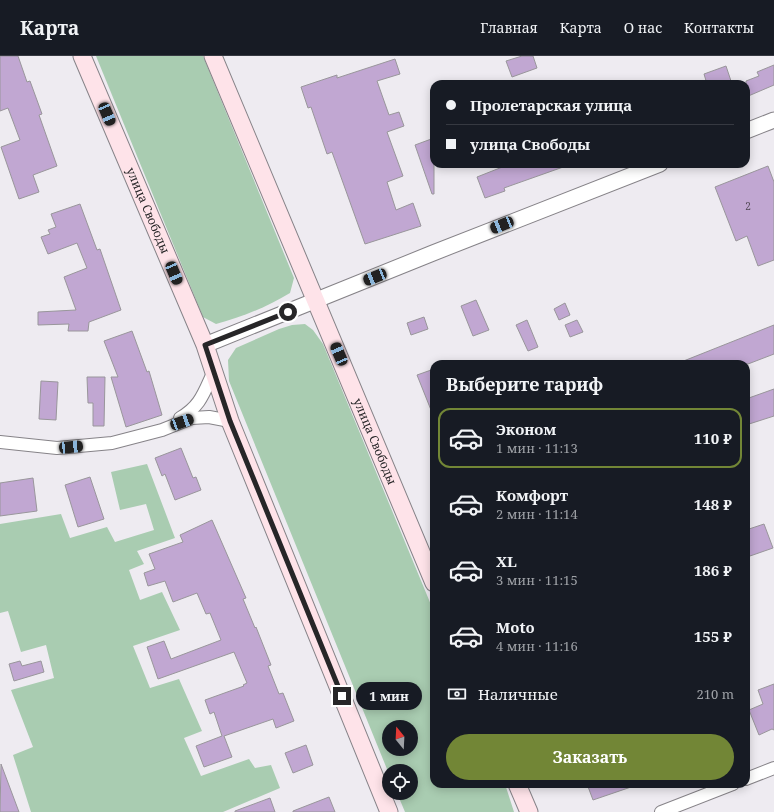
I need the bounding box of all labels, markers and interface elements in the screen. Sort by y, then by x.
text: Карта [20,15,79,41]
text: Главная [480,18,538,37]
text: Карта [560,18,602,37]
text: О нас [624,18,662,37]
text: Контакты [684,18,754,37]
text: Пролетарская улица [470,95,632,115]
car [97,101,117,127]
text: улица Свободы [470,134,590,154]
street label: улица Свободы [122,165,174,256]
house number: 2 [745,199,751,213]
car [489,215,515,235]
car [164,260,184,286]
car [362,267,388,287]
route start [279,303,297,321]
car [329,341,349,367]
text: Выберите тариф [446,372,603,396]
street label: улица Свободы [349,395,401,487]
car [169,412,195,432]
text: Эконом [496,419,556,439]
icon: car [448,420,484,456]
text: 110 ₽ [694,428,732,448]
text: 1 мин · 11:13 [496,439,578,457]
car [59,440,83,454]
text: Комфорт [496,485,568,505]
icon: car [448,486,484,522]
text: 148 ₽ [694,494,732,514]
text: 2 мин · 11:14 [496,505,578,523]
text: XL [496,551,517,571]
icon: car [448,552,484,588]
text: 186 ₽ [694,560,732,580]
text: 3 мин · 11:15 [496,571,578,589]
text: Moto [496,617,535,637]
icon: car [448,618,484,654]
text: 155 ₽ [694,626,732,646]
text: 4 мин · 11:16 [496,637,578,655]
callout: 1 мин [356,682,422,710]
icon: cash [446,683,468,705]
text: Наличные [478,684,558,704]
text: 210 m [697,685,734,703]
route end [333,687,351,705]
text: 1 мин [369,687,409,705]
north arrow [382,720,418,756]
map controls [382,720,418,800]
button: Заказать [446,734,734,780]
button: locate [382,764,418,800]

